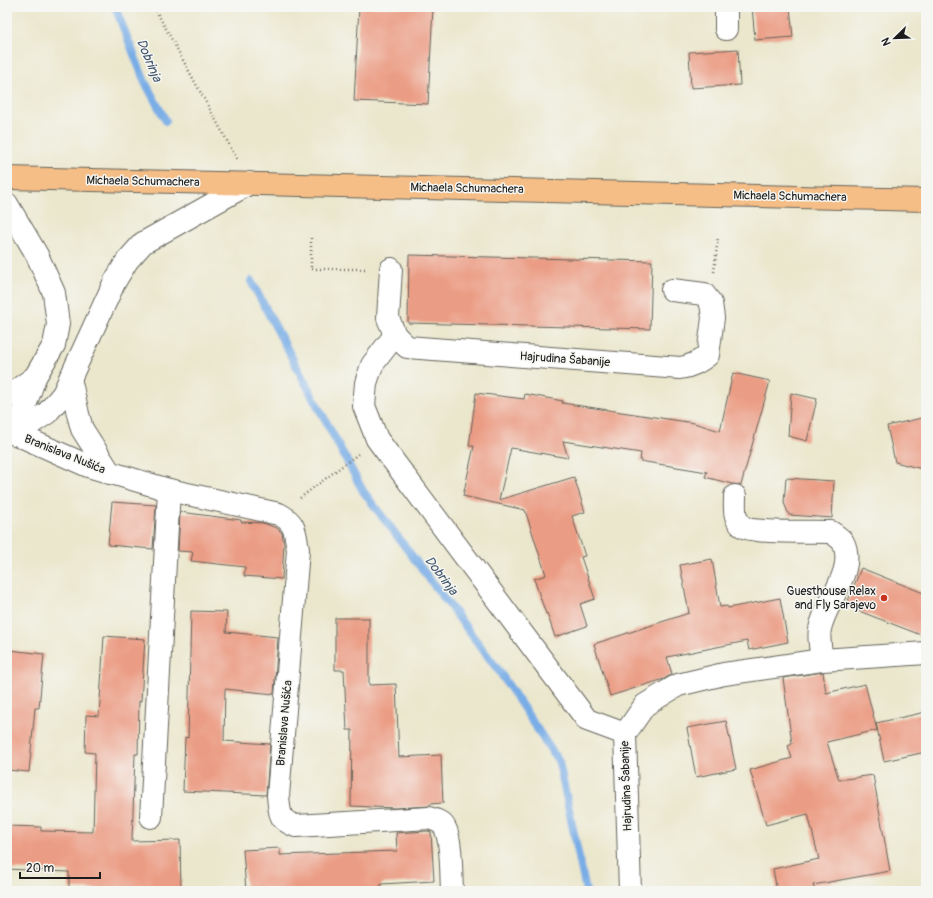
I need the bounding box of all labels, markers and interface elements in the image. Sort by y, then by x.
north arrow [875,18,915,58]
text: N [879,35,894,48]
water label: Dobrinja [133,37,166,85]
street label: Michaela Schumachera [86,173,200,190]
street label: Michaela Schumachera [410,180,524,197]
street label: Michaela Schumachera [733,188,847,205]
street label: Hajrudina Šabanije [519,348,611,370]
street label: Branislava Nušića [22,431,108,478]
water label: Dobrinja [421,553,462,599]
place label: Guesthouse Relax and Fly Sarajevo [787,584,877,613]
marker: Guesthouse Relax and Fly Sarajevo [879,593,889,603]
street label: Branislava Nušića [273,679,296,767]
street label: Hajrudina Šabanije [616,740,636,832]
scale bar [20,854,100,880]
text: 20 m [26,861,55,876]

